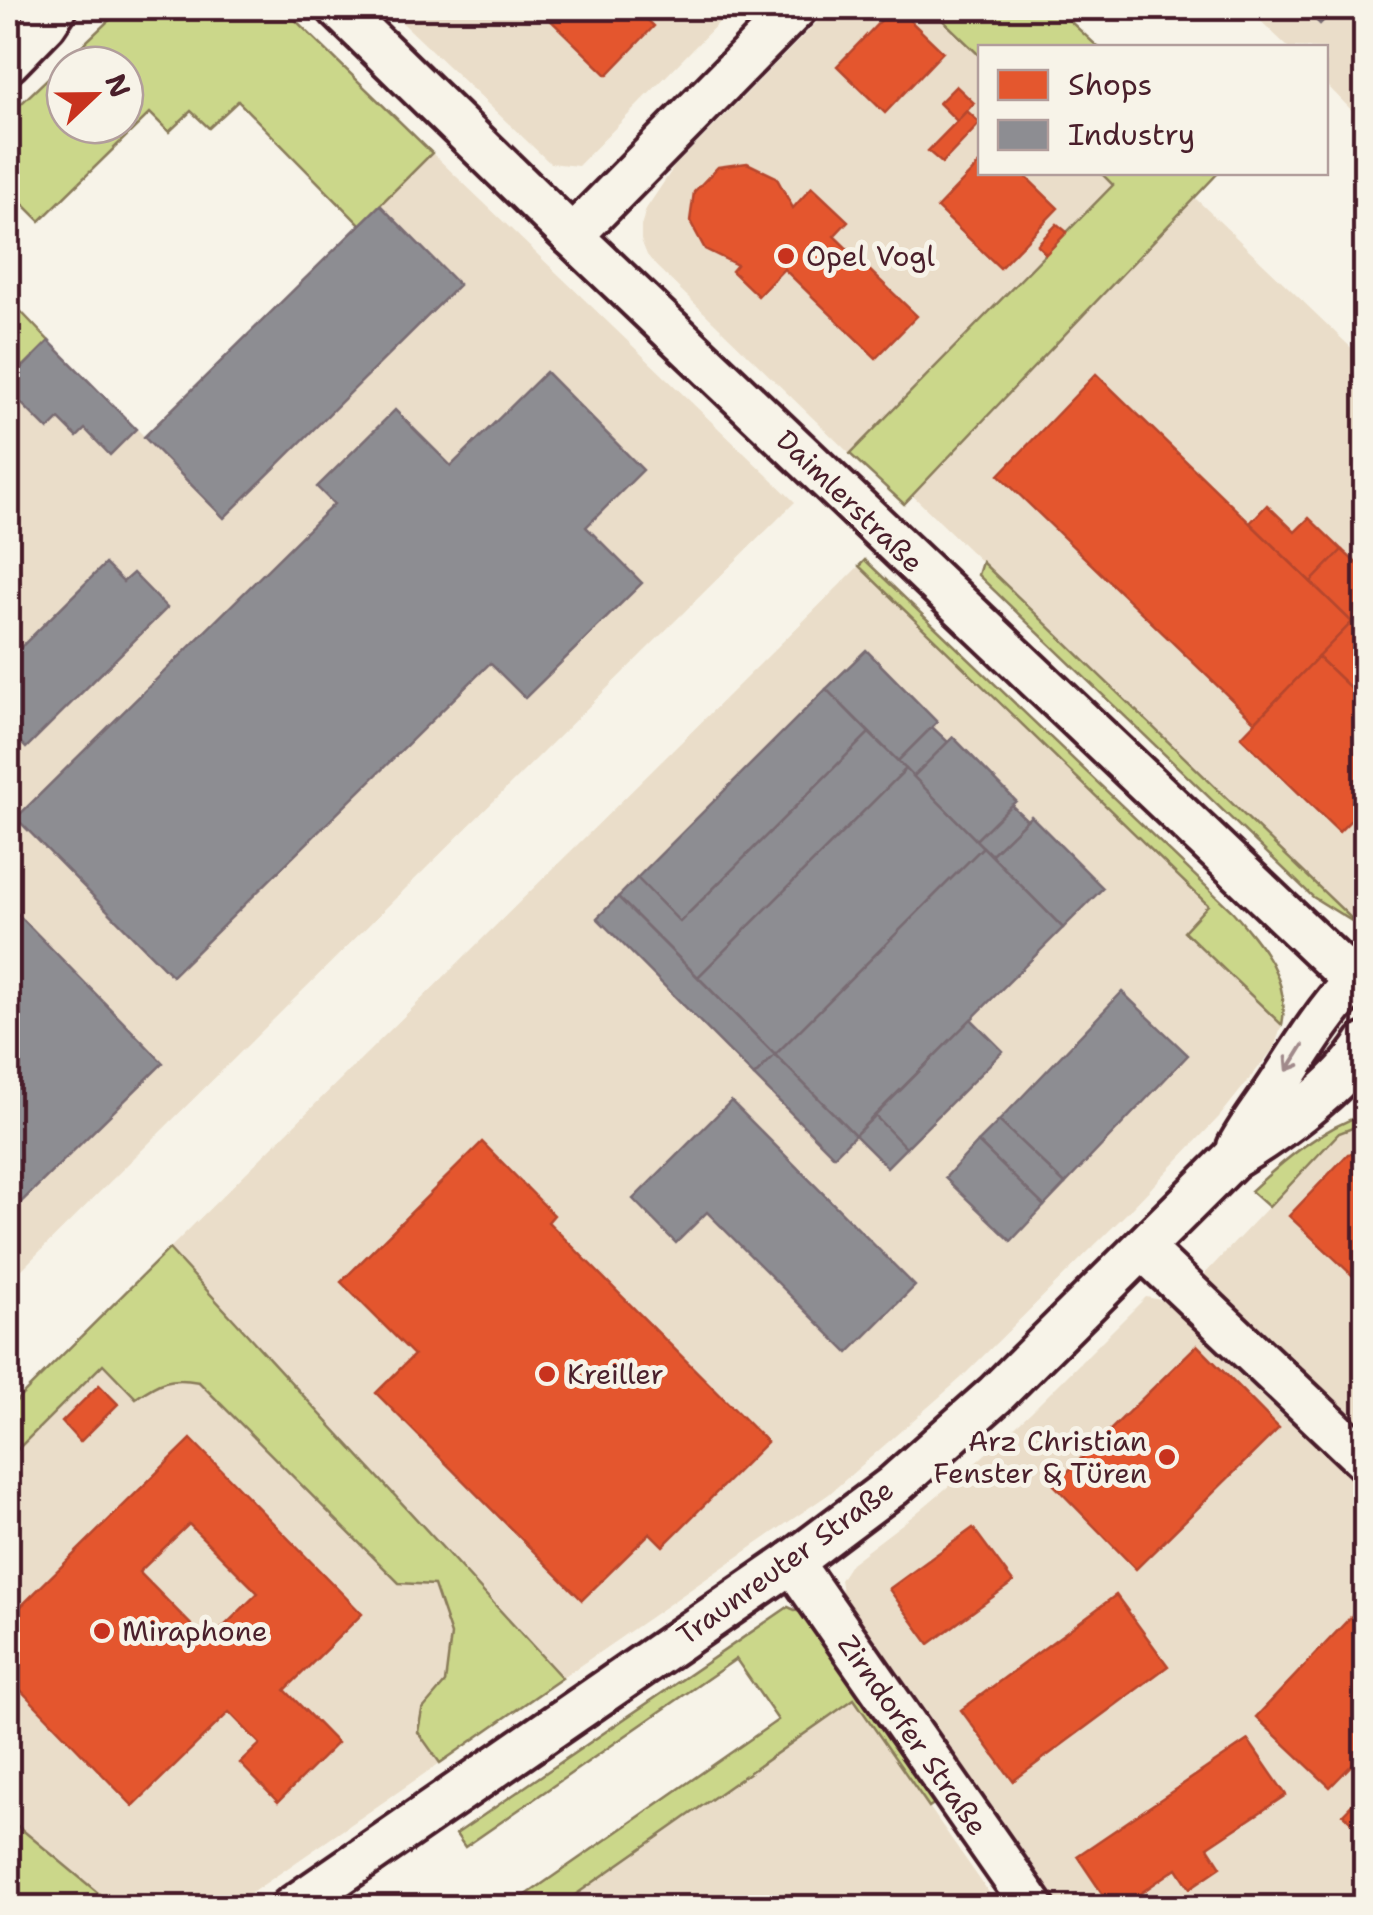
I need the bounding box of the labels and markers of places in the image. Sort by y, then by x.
place label: Opel Vogl [806,237,936,275]
marker: Opel Vogl [775,245,797,267]
place label: Kreiller [567,1355,664,1393]
marker: Kreiller [536,1363,558,1385]
place label: Arz Christian Fenster & Türen [934,1422,1147,1492]
marker: Arz Christian Fenster & Türen [1156,1446,1178,1468]
place label: Miraphone [122,1612,268,1650]
marker: Miraphone [91,1620,113,1642]

